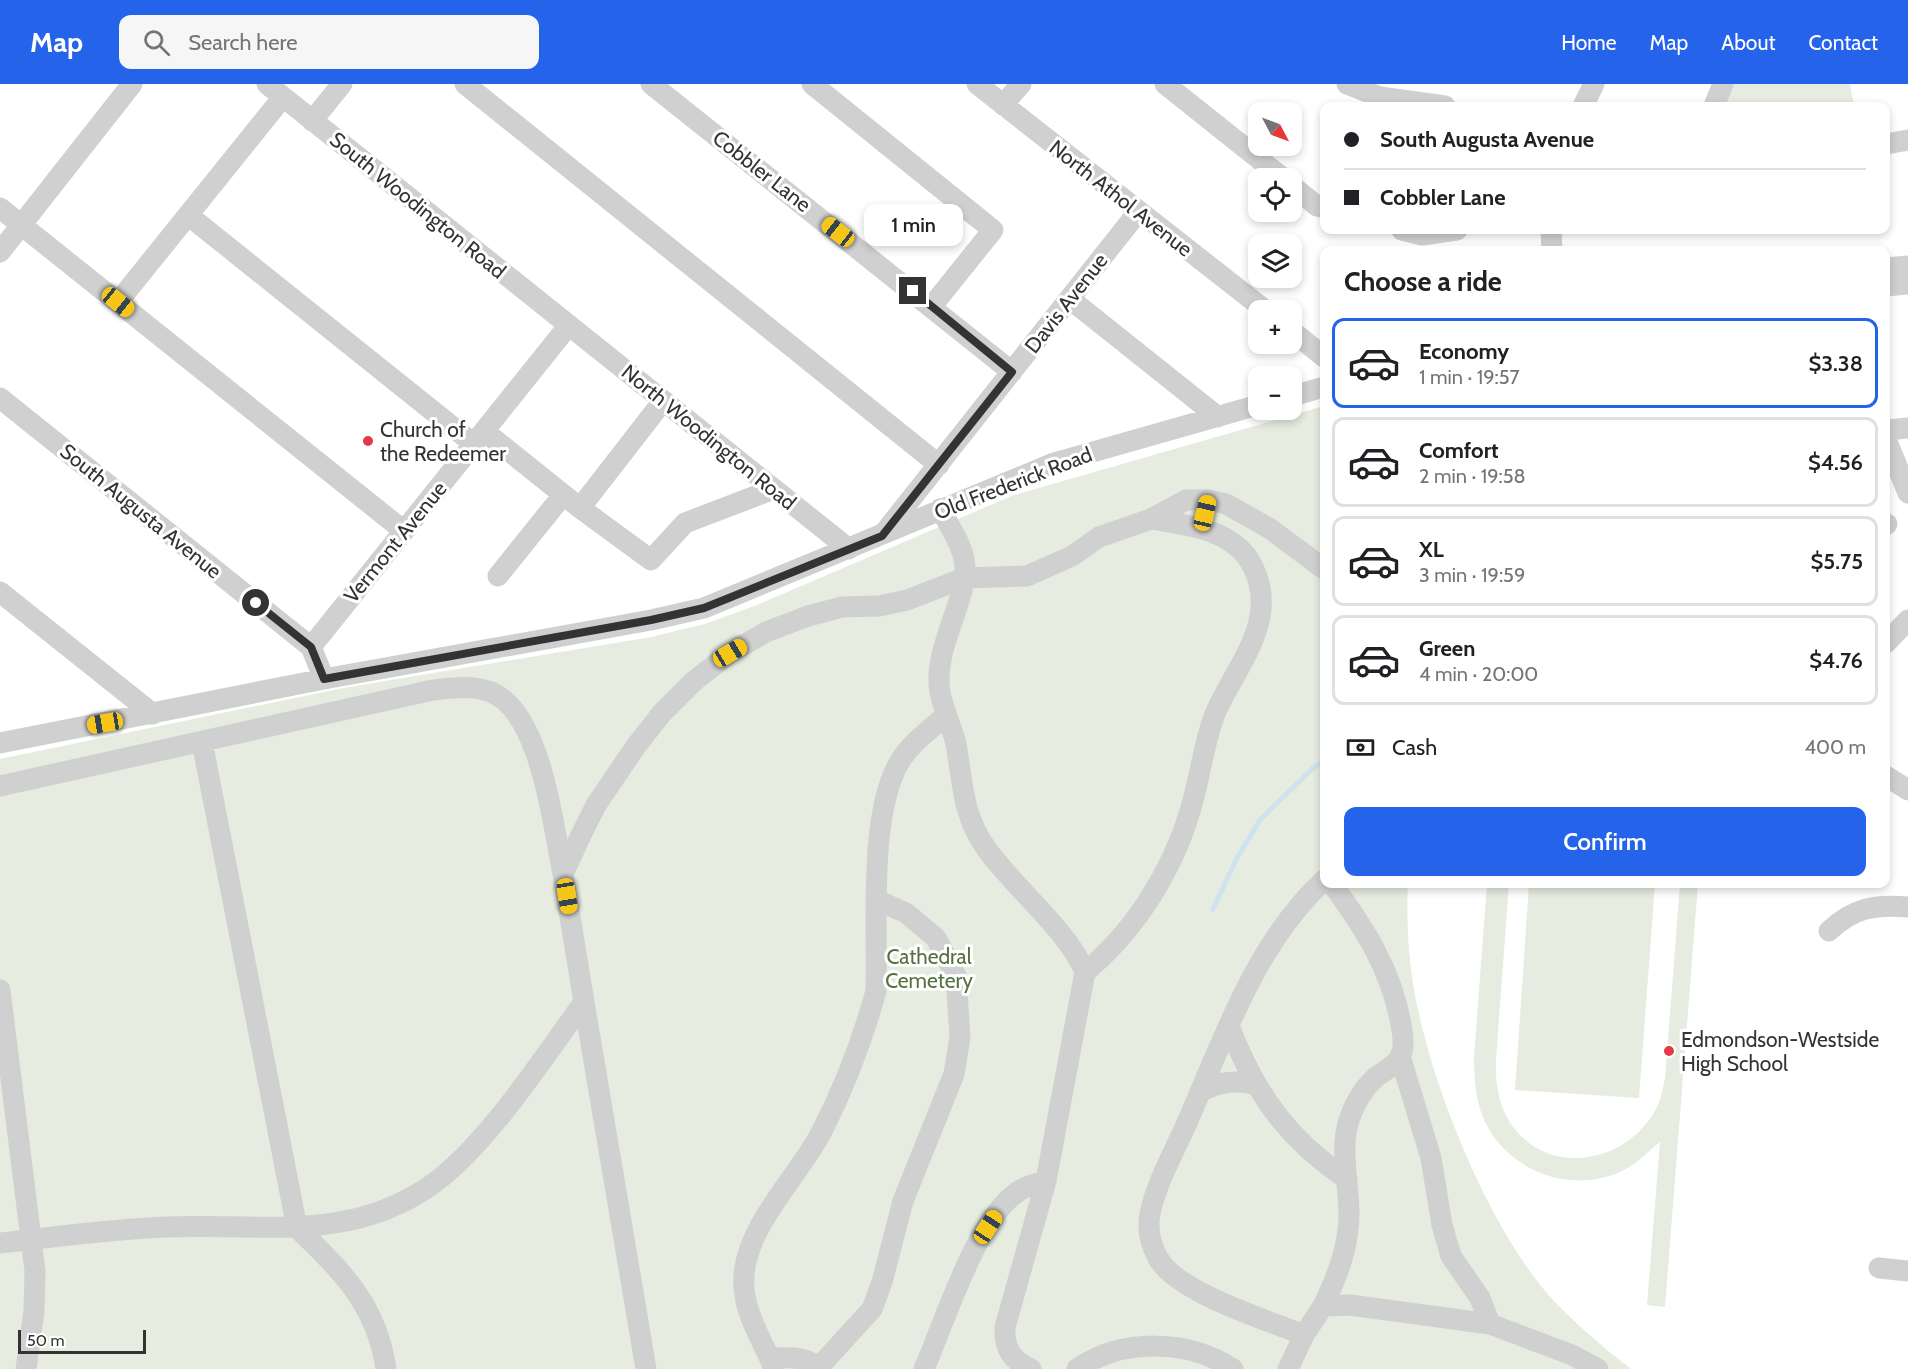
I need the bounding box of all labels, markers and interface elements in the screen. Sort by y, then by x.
search box [119,15,539,69]
text: Map [30,25,83,59]
icon: search [140,26,173,59]
text: Search here [188,29,297,56]
text: Home [1561,30,1617,55]
text: Map [1650,30,1688,55]
text: About [1721,30,1775,55]
text: Contact [1808,30,1878,55]
north arrow [1248,102,1302,156]
map controls [1248,102,1302,420]
street label: Cobbler Lane [708,125,816,217]
street label: South Woodington Road [325,126,511,284]
text: South Augusta Avenue [1380,126,1594,153]
street label: North Athol Avenue [1045,134,1198,262]
button: locate [1248,168,1302,222]
text: Cobbler Lane [1380,184,1506,211]
callout: 1 min [864,204,962,246]
text: 1 min [891,213,936,237]
car [818,214,858,250]
button: layers [1248,234,1302,288]
street label: Davis Avenue [1019,248,1113,358]
text: Choose a ride [1344,265,1502,298]
route end [899,277,926,304]
car [98,284,138,320]
button: + [1248,300,1302,354]
icon: car [1347,336,1401,390]
text: Economy [1419,338,1509,365]
text: $3.38 [1808,350,1863,377]
street label: North Woodington Road [617,359,801,515]
text: 1 min · 19:57 [1419,365,1520,389]
button: − [1248,366,1302,420]
place label: Church of the Redeemer [380,417,506,466]
marker: Church of the Redeemer [361,434,375,448]
icon: car [1347,435,1401,489]
text: Comfort [1419,437,1498,464]
street label: South Augusta Avenue [55,438,227,584]
street label: Old Frederick Road [931,441,1095,525]
text: $4.56 [1808,449,1863,476]
text: 2 min · 19:58 [1419,464,1526,488]
street label: Vermont Avenue [338,476,452,608]
car [1192,493,1218,533]
icon: car [1347,534,1401,588]
text: XL [1419,536,1444,563]
text: $5.75 [1811,548,1863,575]
text: 3 min · 19:59 [1419,563,1525,587]
route start [242,589,269,616]
icon: car [1347,633,1401,687]
text: Green [1419,635,1475,662]
car [710,636,750,670]
text: $4.76 [1809,647,1863,674]
text: 4 min · 20:00 [1419,662,1538,686]
car [86,711,124,735]
icon: cash [1344,731,1377,764]
text: Cash [1392,734,1437,761]
text: 400 m [1804,735,1866,759]
button: Confirm [1344,807,1866,876]
car [555,877,579,915]
park label: Cathedral Cemetery [885,944,973,993]
place label: Edmondson-Westside High School [1681,1027,1879,1076]
marker: Edmondson-Westside High School [1662,1044,1676,1058]
car [971,1207,1005,1247]
scale bar [18,1327,146,1354]
text: 50 m [27,1331,64,1350]

